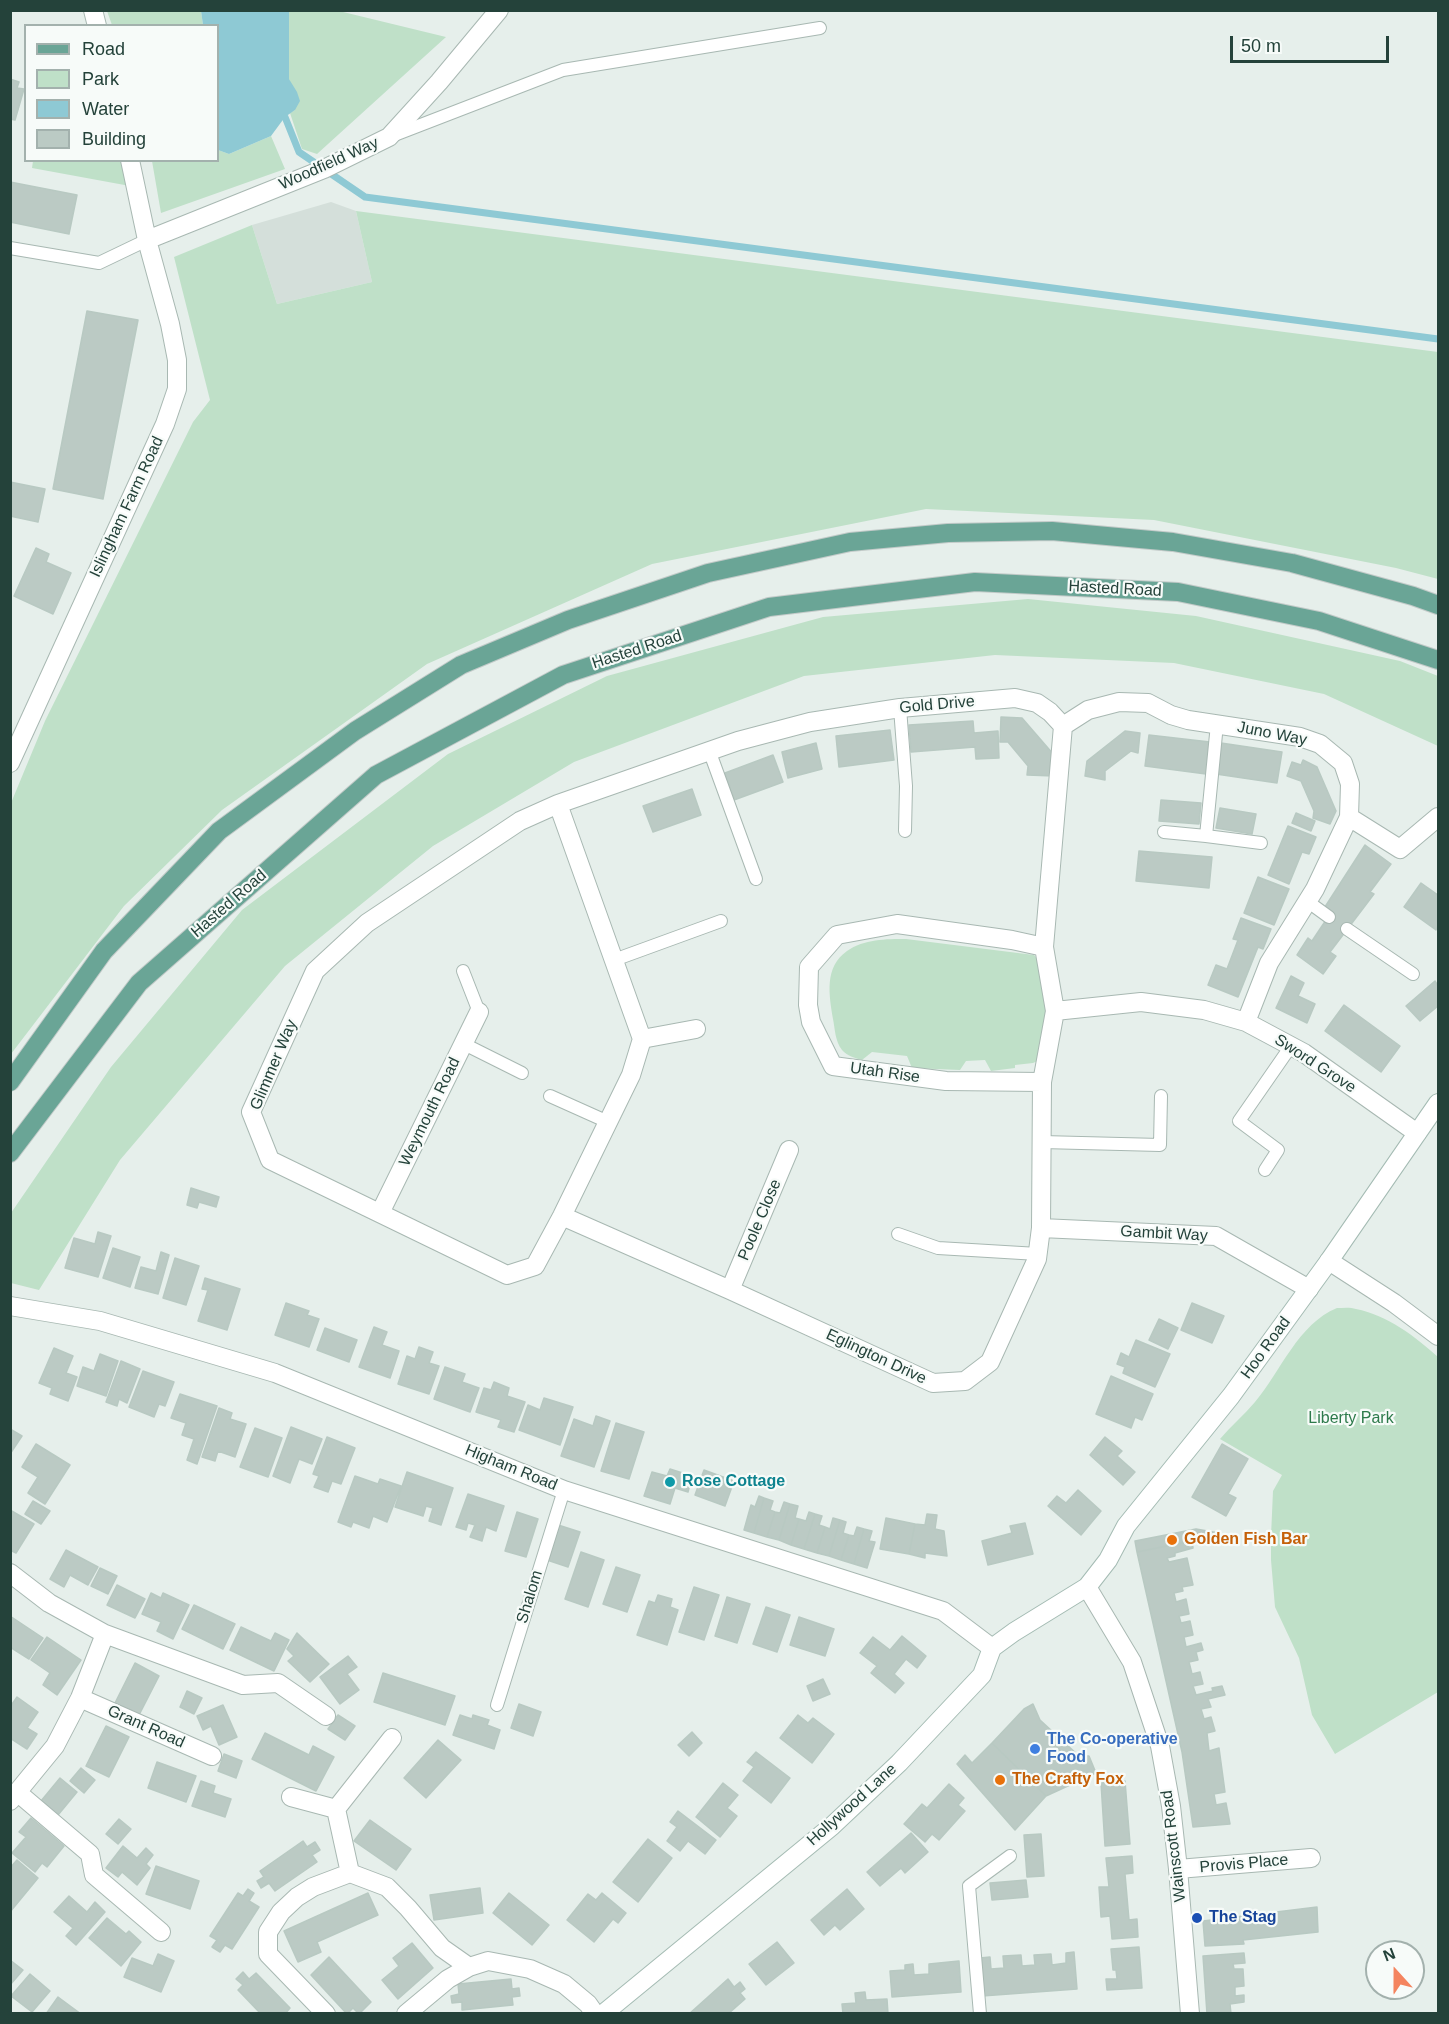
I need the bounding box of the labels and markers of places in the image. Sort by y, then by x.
place label: Rose Cottage [682,1472,785,1492]
marker: Rose Cottage [663,1475,677,1489]
place label: Golden Fish Bar [1184,1530,1308,1550]
marker: Golden Fish Bar [1165,1533,1179,1547]
place label: The Co-operative Food [1047,1730,1178,1768]
marker: The Co-operative Food [1028,1742,1042,1756]
place label: The Crafty Fox [1012,1770,1124,1790]
marker: The Crafty Fox [993,1773,1007,1787]
place label: The Stag [1209,1908,1277,1928]
marker: The Stag [1190,1911,1204,1925]

